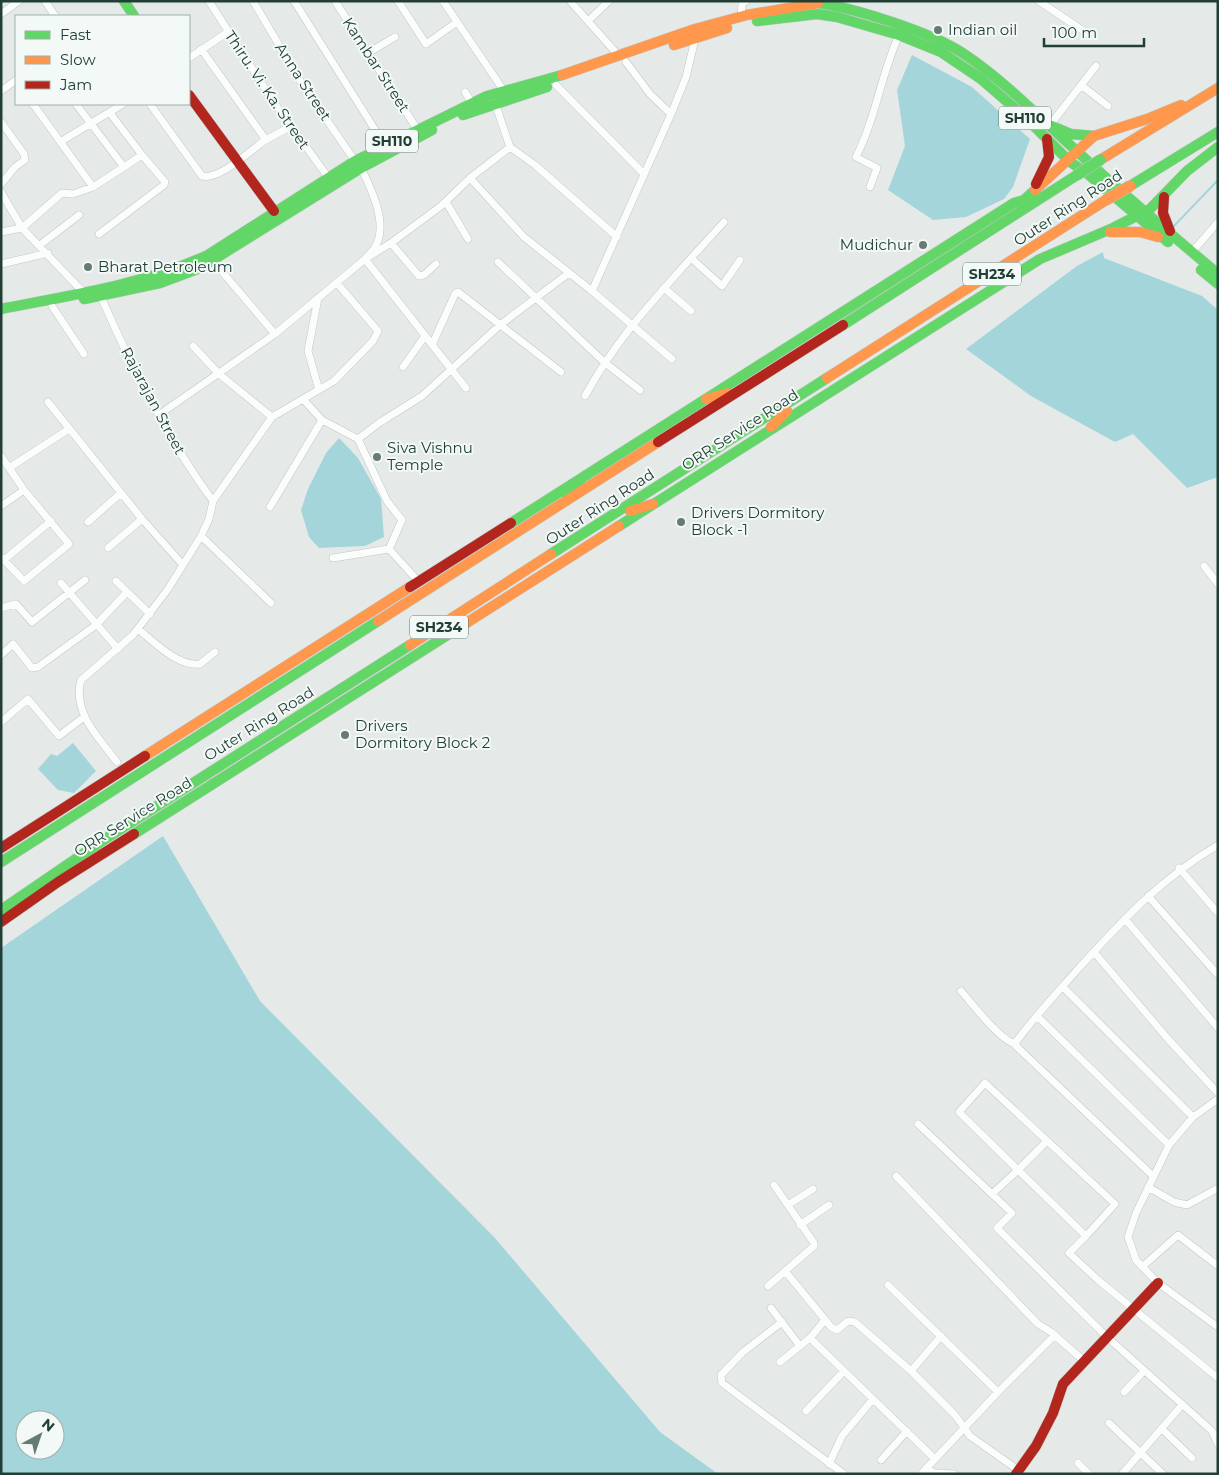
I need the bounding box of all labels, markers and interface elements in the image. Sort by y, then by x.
street label: Kambar Street [339,14,414,116]
legend [15,15,190,105]
scale bar [1044,15,1144,47]
place label: Indian oil [948,20,1017,39]
text: 100 m [1052,23,1097,42]
marker: Indian oil [932,24,944,36]
text: Fast [60,25,91,44]
street label: Thiru. Vi. Ka. Street [221,27,314,153]
street label: Anna Street [271,39,336,124]
text: Slow [60,50,96,69]
text: Jam [59,75,92,94]
road number: SH110 [999,106,1051,130]
road number: SH110 [366,130,418,152]
street label: Outer Ring Road [1010,165,1126,250]
place label: Mudichur [840,235,913,254]
marker: Mudichur [917,239,929,251]
place label: Bharat Petroleum [98,257,233,276]
marker: Bharat Petroleum [82,261,94,273]
road number: SH234 [963,262,1021,286]
street label: Rajarajan Street [117,344,190,458]
street label: ORR Service Road [678,385,802,474]
place label: Siva Vishnu Temple [387,438,473,474]
marker: Siva Vishnu Temple [371,451,383,463]
street label: Outer Ring Road [542,464,658,549]
place label: Drivers Dormitory Block -1 [691,503,825,539]
marker: Drivers Dormitory Block -1 [675,516,687,528]
road number: SH234 [410,616,468,638]
street label: Outer Ring Road [200,682,317,765]
place label: Drivers Dormitory Block 2 [355,716,490,752]
marker: Drivers Dormitory Block 2 [339,729,351,741]
street label: ORR Service Road [70,773,195,861]
north arrow [15,1410,65,1460]
text: N [38,1415,58,1436]

